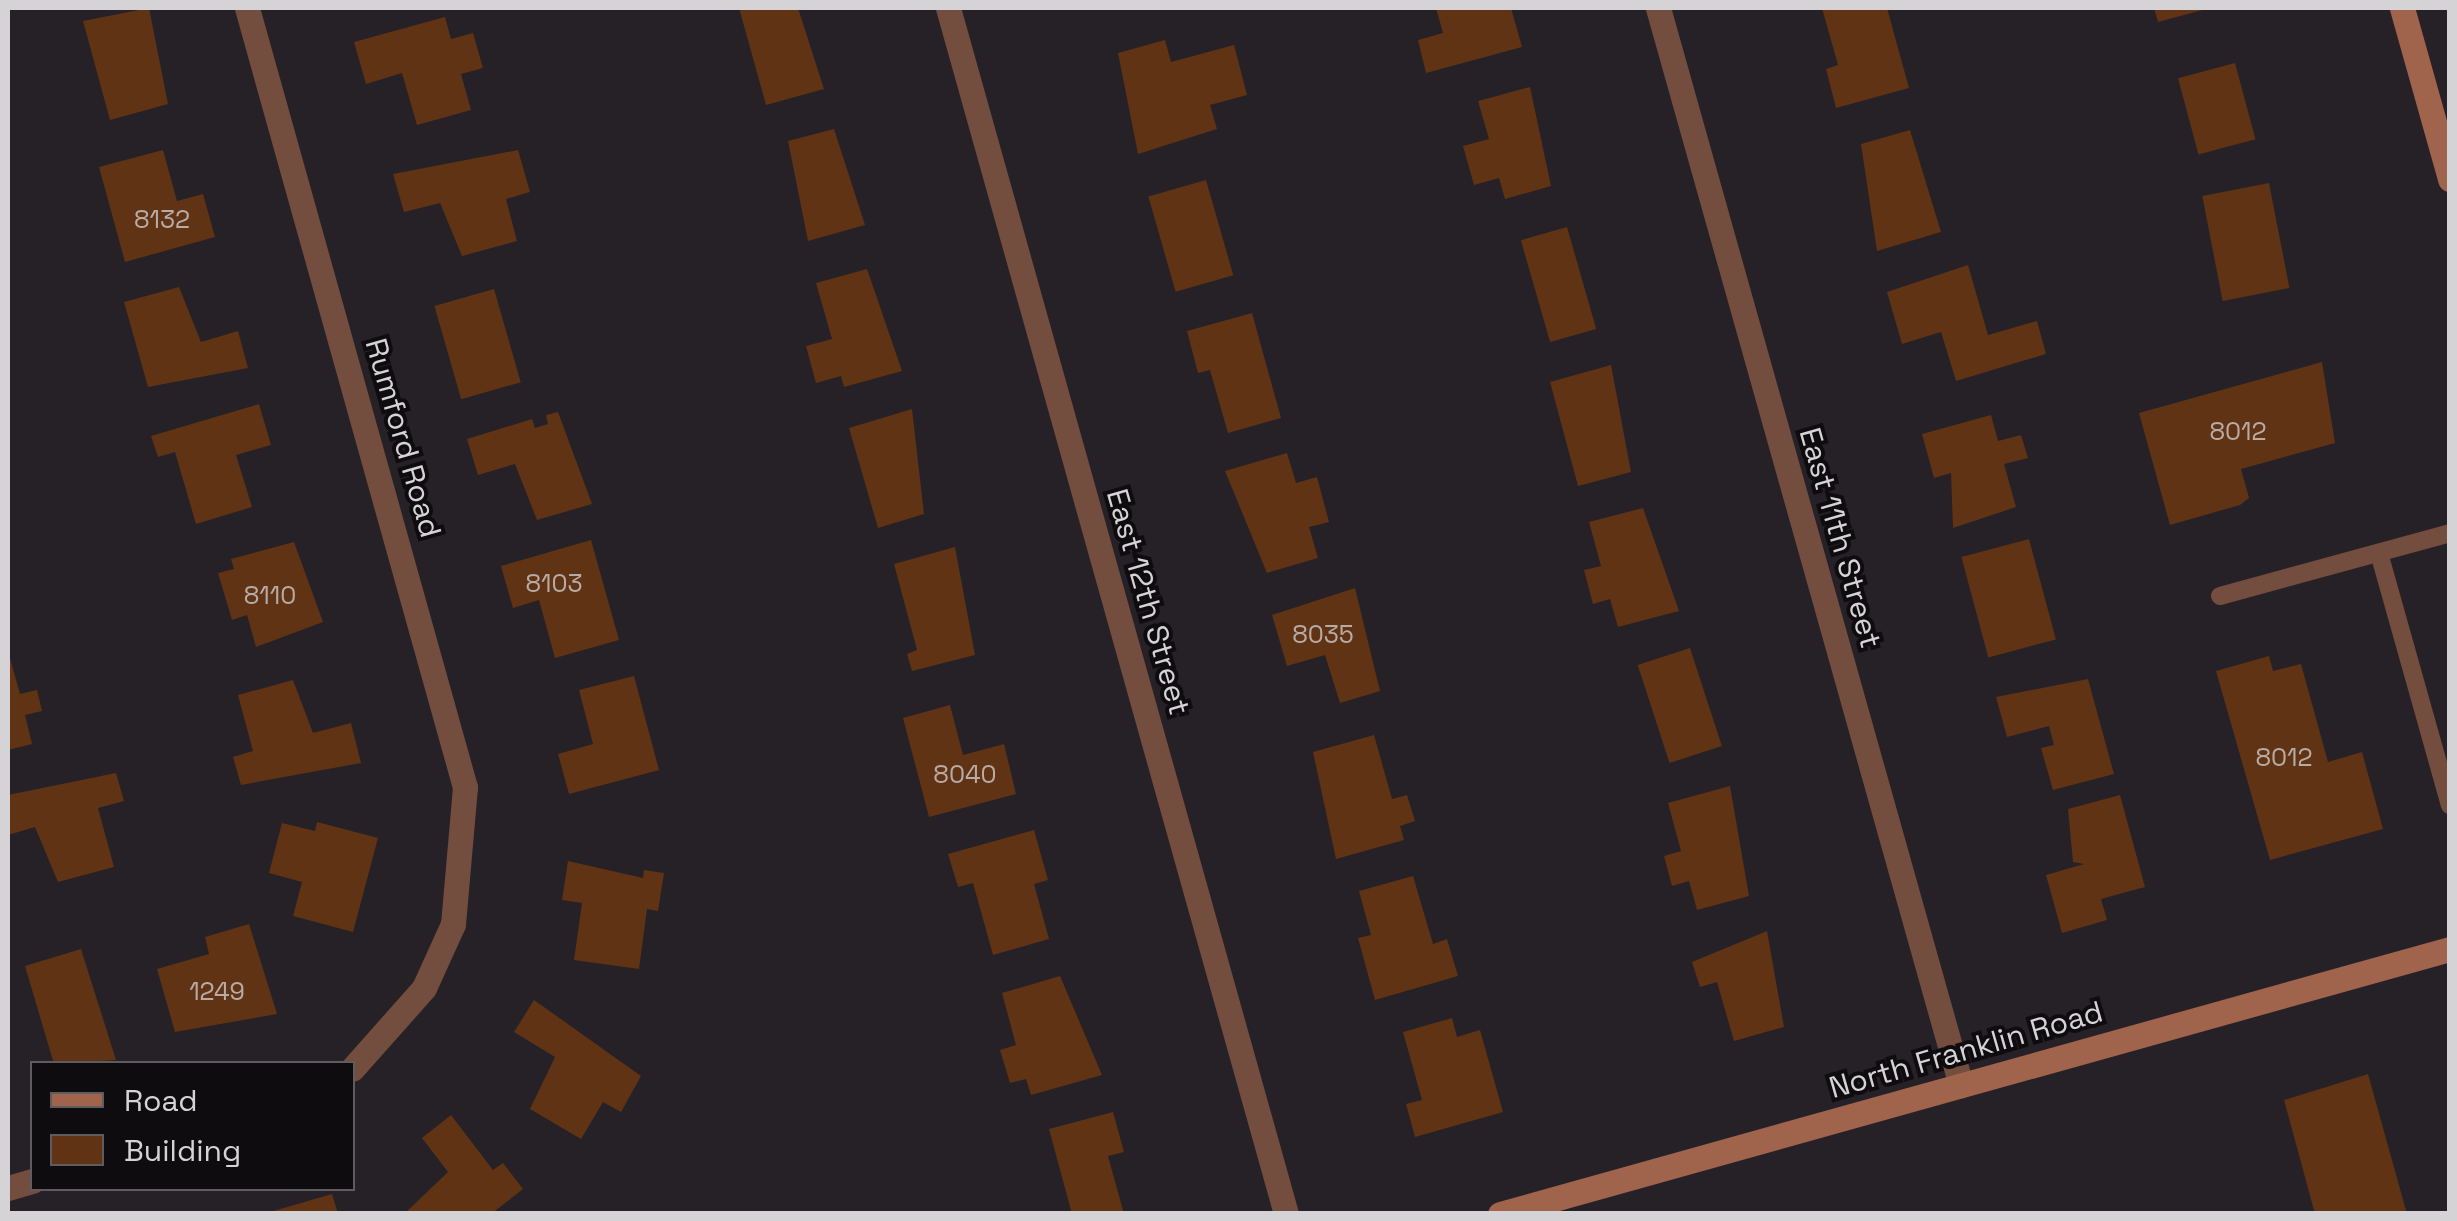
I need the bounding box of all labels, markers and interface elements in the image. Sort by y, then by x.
house number: 8132 [134,204,190,234]
street label: Rumford Road [357,334,449,542]
house number: 8012 [2209,416,2267,446]
street label: East 11th Street [1791,424,1889,652]
street label: East 12th Street [1099,485,1197,719]
house number: 8103 [525,568,583,598]
house number: 8110 [244,580,296,610]
house number: 8035 [1292,619,1354,649]
house number: 8012 [2255,742,2313,772]
house number: 8040 [933,759,997,789]
house number: 1249 [189,976,245,1006]
street label: North Franklin Road [1825,994,2107,1106]
legend [30,1061,355,1191]
text: Road [124,1081,198,1120]
text: Building [124,1131,241,1170]

